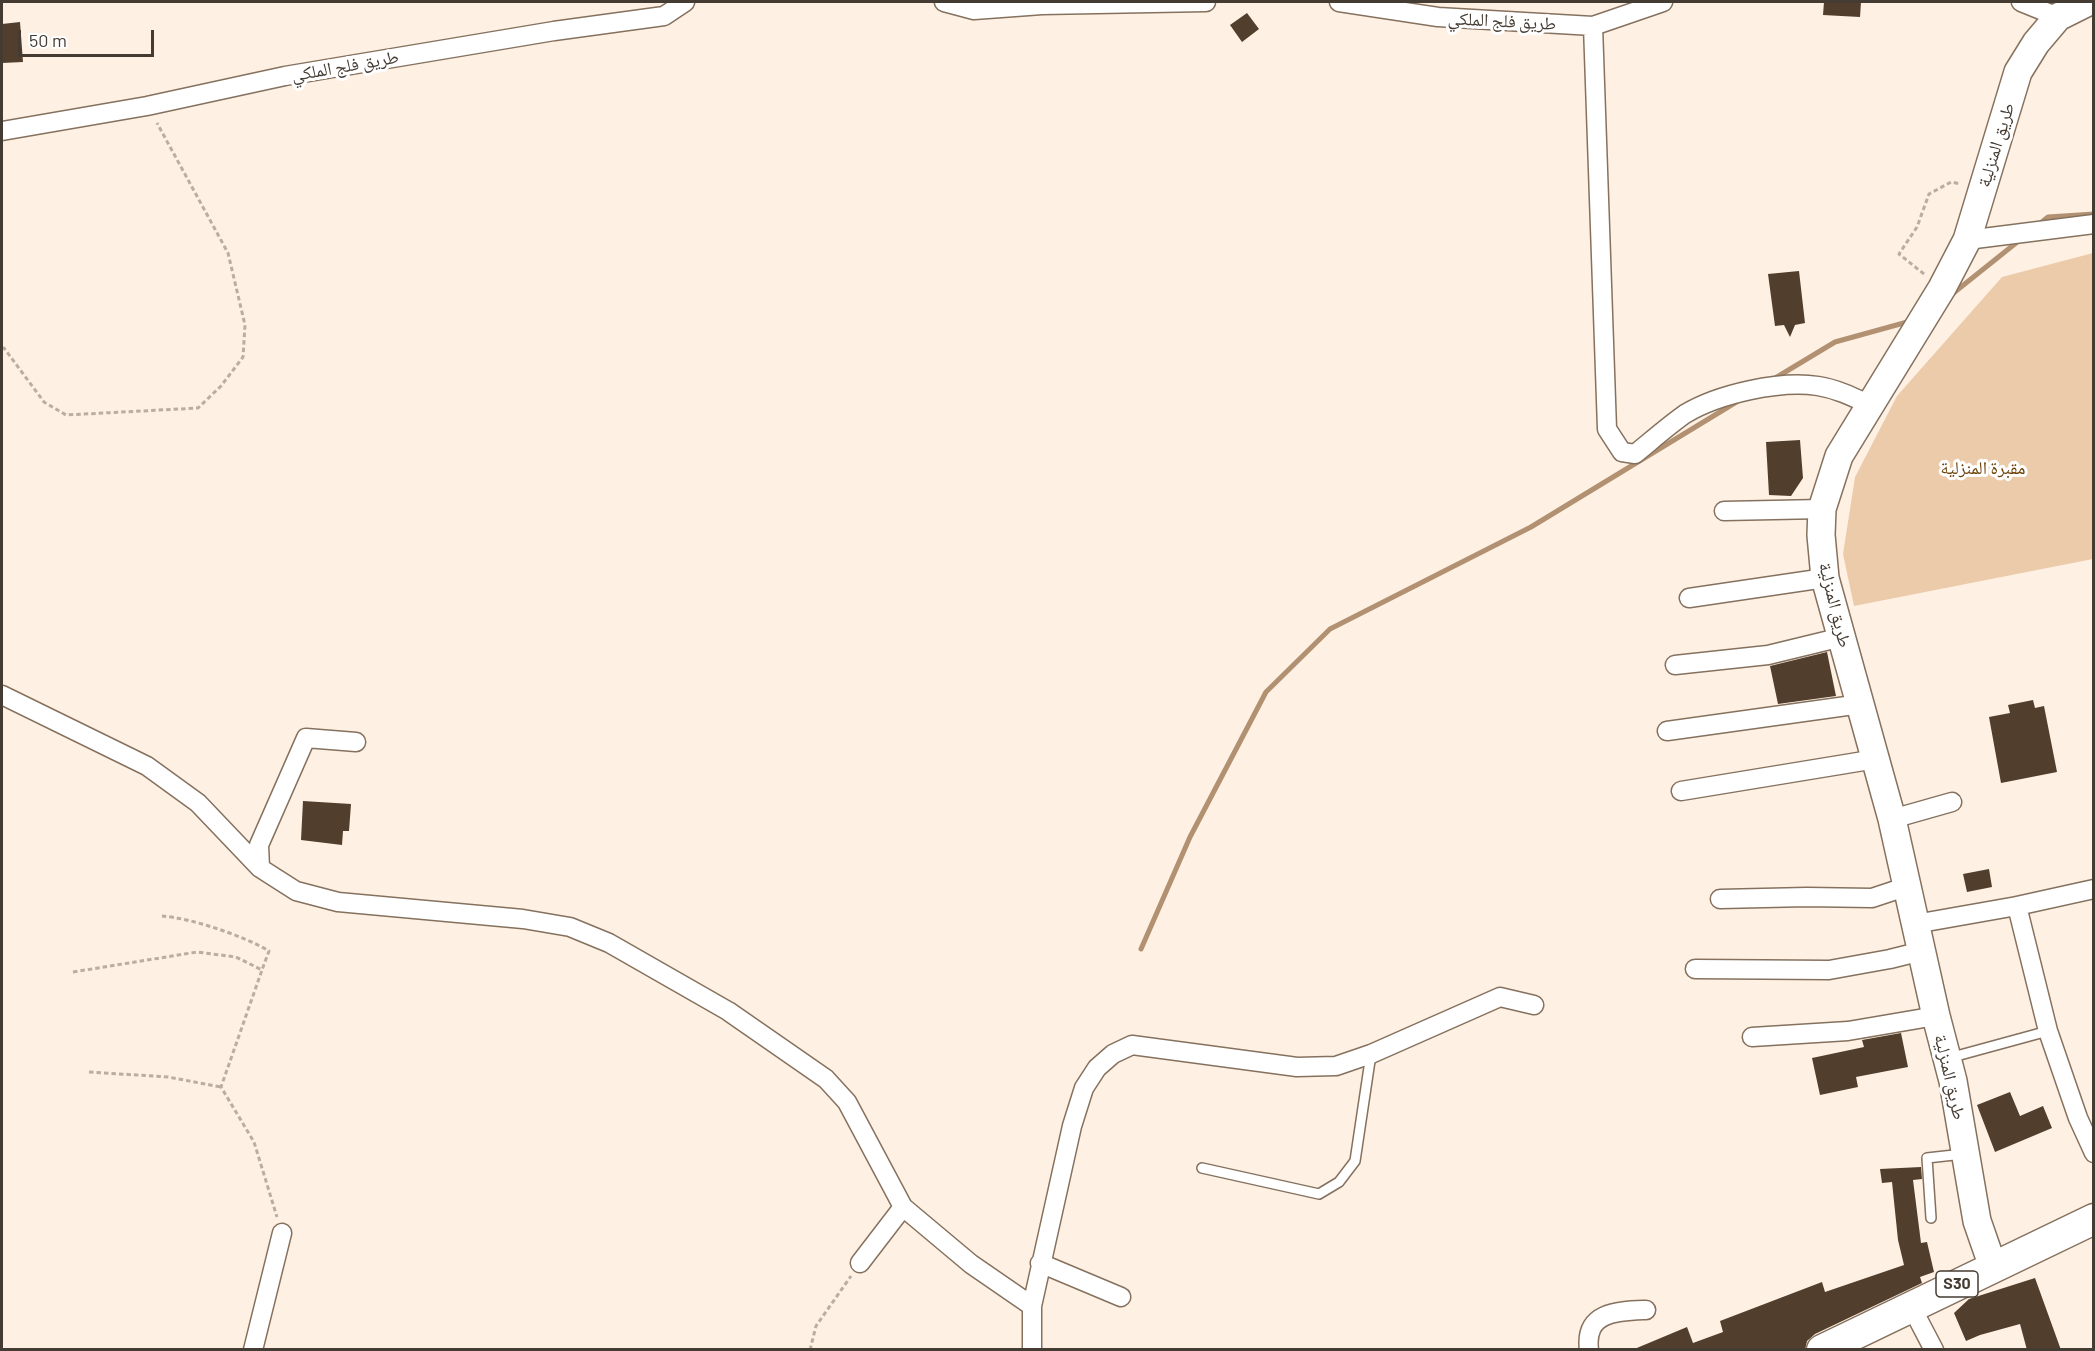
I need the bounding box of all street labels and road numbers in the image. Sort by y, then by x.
street label: طريق فلج الملكي [1447,7,1557,35]
street label: طريق فلج الملكي [290,46,400,86]
street label: طريق المنزلية [1973,100,2019,190]
street label: طريق المنزلية [1814,560,1856,650]
street label: طريق المنزلية [1930,1032,1970,1122]
road number: S30 [1936,1271,1978,1297]

